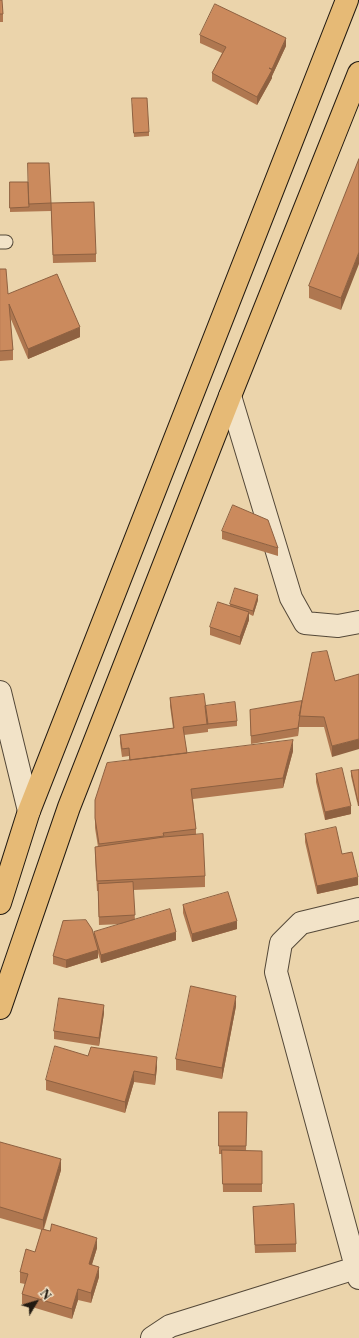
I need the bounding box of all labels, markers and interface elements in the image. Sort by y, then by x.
north arrow [16,1282,56,1322]
text: N [37,1287,54,1303]

